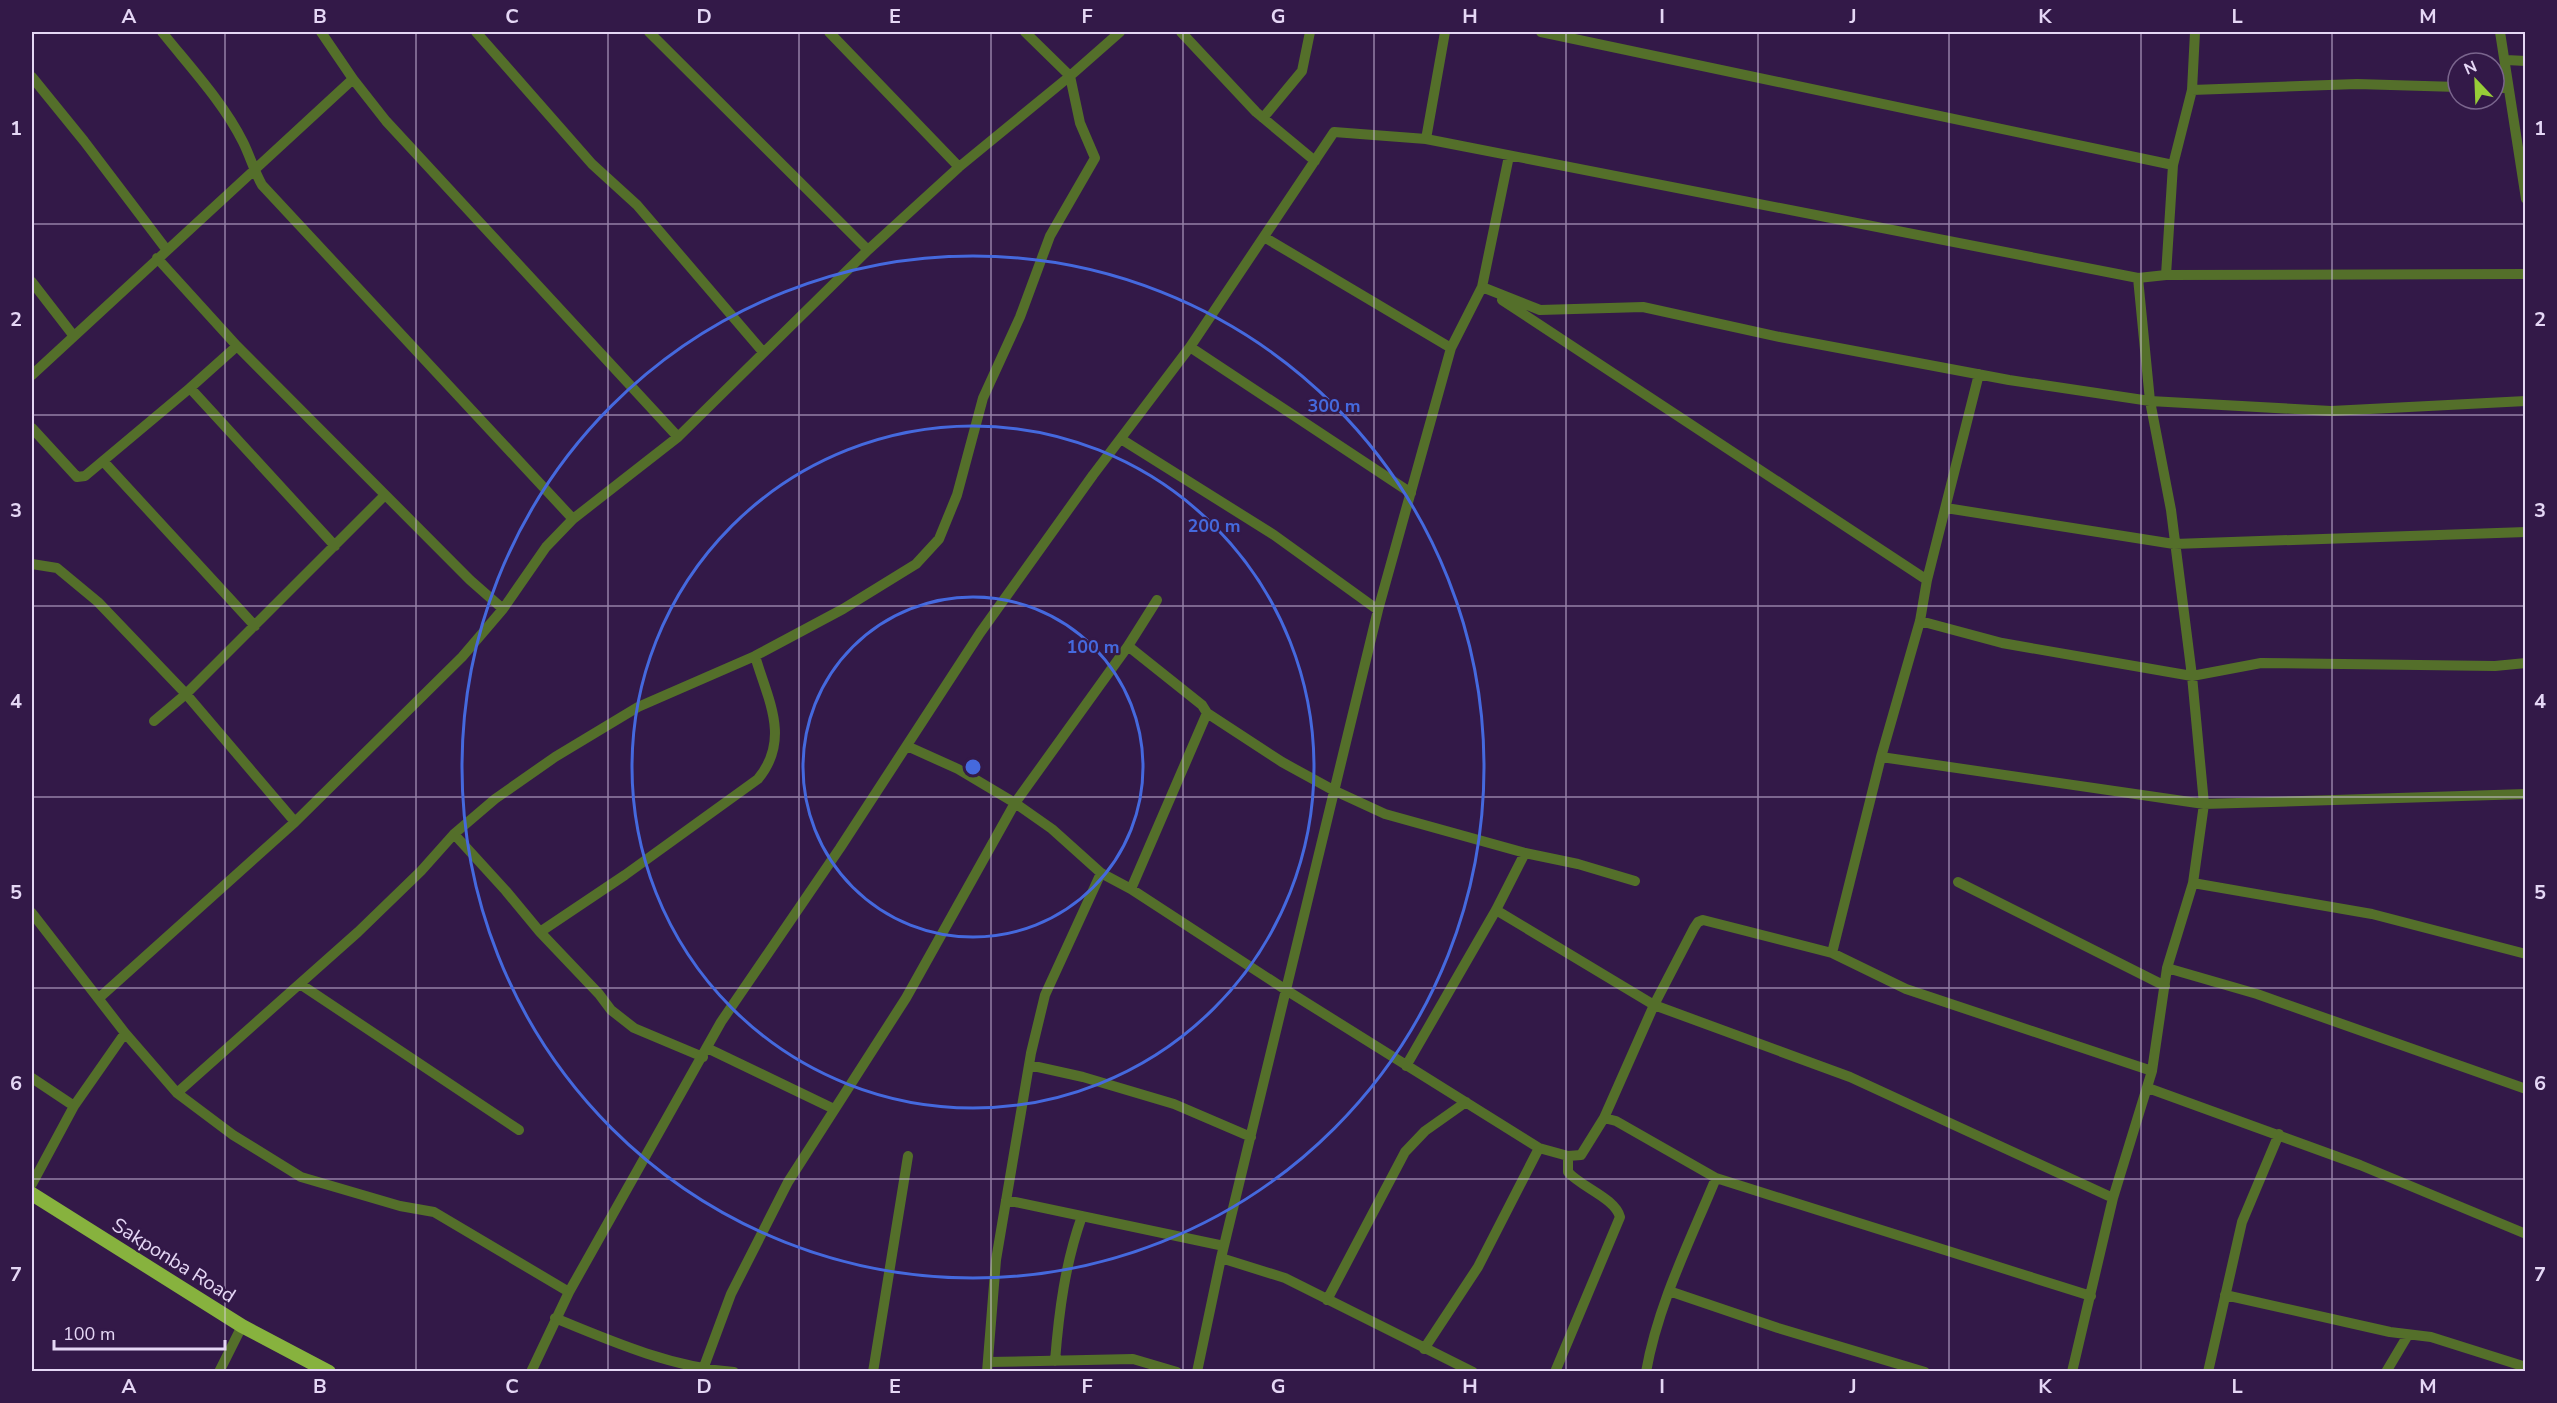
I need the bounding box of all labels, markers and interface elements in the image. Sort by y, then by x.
text: A [122,3,137,30]
text: B [313,3,327,30]
text: C [505,3,519,30]
text: D [696,3,712,30]
text: E [889,3,901,30]
text: F [1081,3,1093,30]
text: G [1271,3,1285,30]
text: H [1462,3,1478,30]
text: I [1659,3,1665,30]
text: J [1848,3,1857,30]
text: K [2038,3,2052,30]
text: L [2231,3,2243,30]
text: M [2419,3,2437,30]
north arrow [2446,51,2506,111]
text: N [2461,56,2480,81]
text: 1 [10,115,22,142]
text: 1 [2534,115,2546,142]
text: 2 [10,306,22,333]
text: 2 [2534,306,2546,333]
text: 300 m [1307,394,1361,418]
text: 3 [10,497,22,524]
text: 3 [2534,497,2546,524]
text: 200 m [1187,514,1241,538]
text: 100 m [1066,635,1120,659]
text: 4 [10,688,22,715]
text: 4 [2534,688,2546,715]
centre of rings [963,757,983,777]
text: 5 [10,879,22,906]
text: 5 [2534,879,2546,906]
text: 6 [10,1070,22,1097]
text: 6 [2534,1070,2546,1097]
street label: Sakponba Road [107,1212,241,1309]
text: 7 [10,1261,22,1288]
text: 7 [2534,1261,2546,1288]
scale bar [54,1313,225,1351]
text: 100 m [63,1322,115,1346]
text: A [122,1373,137,1400]
text: B [313,1373,327,1400]
text: C [505,1373,519,1400]
text: D [696,1373,712,1400]
text: E [889,1373,901,1400]
text: F [1081,1373,1093,1400]
text: G [1271,1373,1285,1400]
text: H [1462,1373,1478,1400]
text: I [1659,1373,1665,1400]
text: J [1848,1373,1857,1400]
text: K [2038,1373,2052,1400]
text: L [2231,1373,2243,1400]
text: M [2419,1373,2437,1400]

